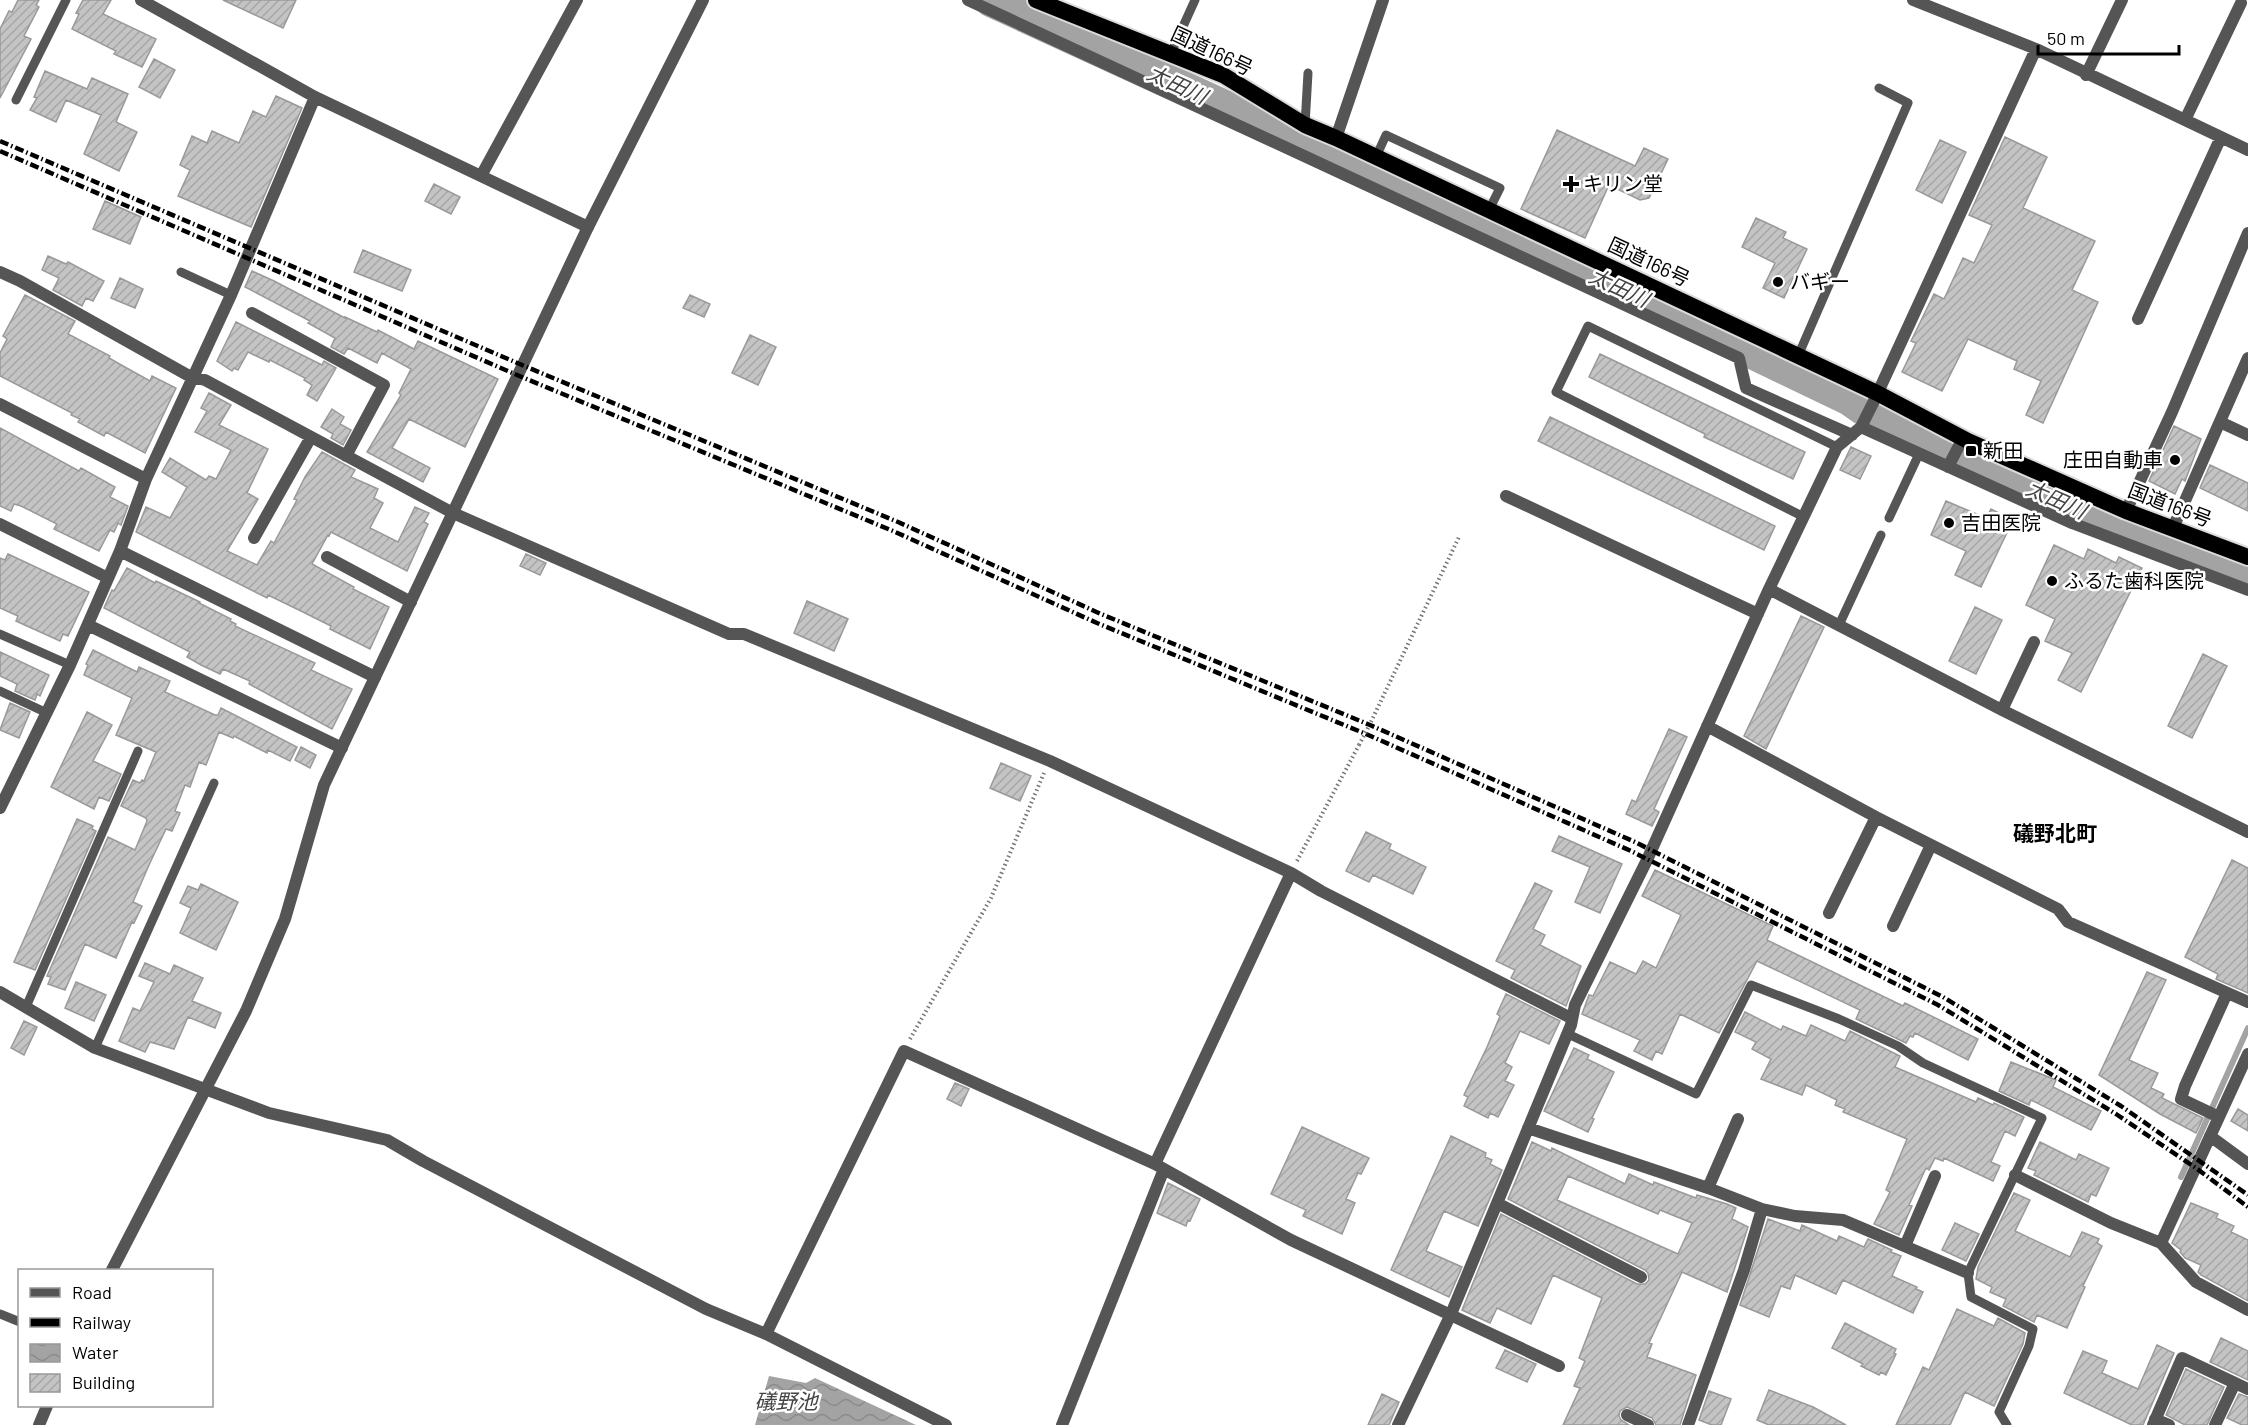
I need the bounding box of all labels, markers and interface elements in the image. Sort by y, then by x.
scale bar [2038,18,2179,56]
street label: 国道166号 [1168,21,1257,79]
text: 50 m [2047,27,2085,49]
water label: 太田川 [1144,59,1213,109]
place label: キリン堂 [1583,171,1663,195]
marker: キリン堂 [1564,177,1578,191]
street label: 国道166号 [1605,232,1694,290]
water label: 太田川 [1586,262,1655,312]
place label: バギー [1790,269,1850,293]
marker: バギー [1771,275,1785,289]
place label: 新田 [1983,438,2023,462]
marker: 新田 [1964,444,1978,458]
place label: 庄田自動車 [2063,447,2163,471]
marker: 庄田自動車 [2168,453,2182,467]
water label: 太田川 [2023,474,2092,524]
street label: 国道166号 [2125,477,2216,531]
place label: 吉田医院 [1961,510,2041,534]
marker: 吉田医院 [1942,516,1956,530]
place label: ふるた歯科医院 [2064,568,2204,592]
marker: ふるた歯科医院 [2045,574,2059,588]
district label: 礒野北町 [2013,820,2097,845]
legend [18,1269,213,1407]
text: Road [72,1281,112,1303]
text: Railway [72,1311,131,1333]
text: Water [72,1341,119,1363]
text: Building [72,1371,135,1393]
water label: 礒野池 [755,1388,819,1413]

